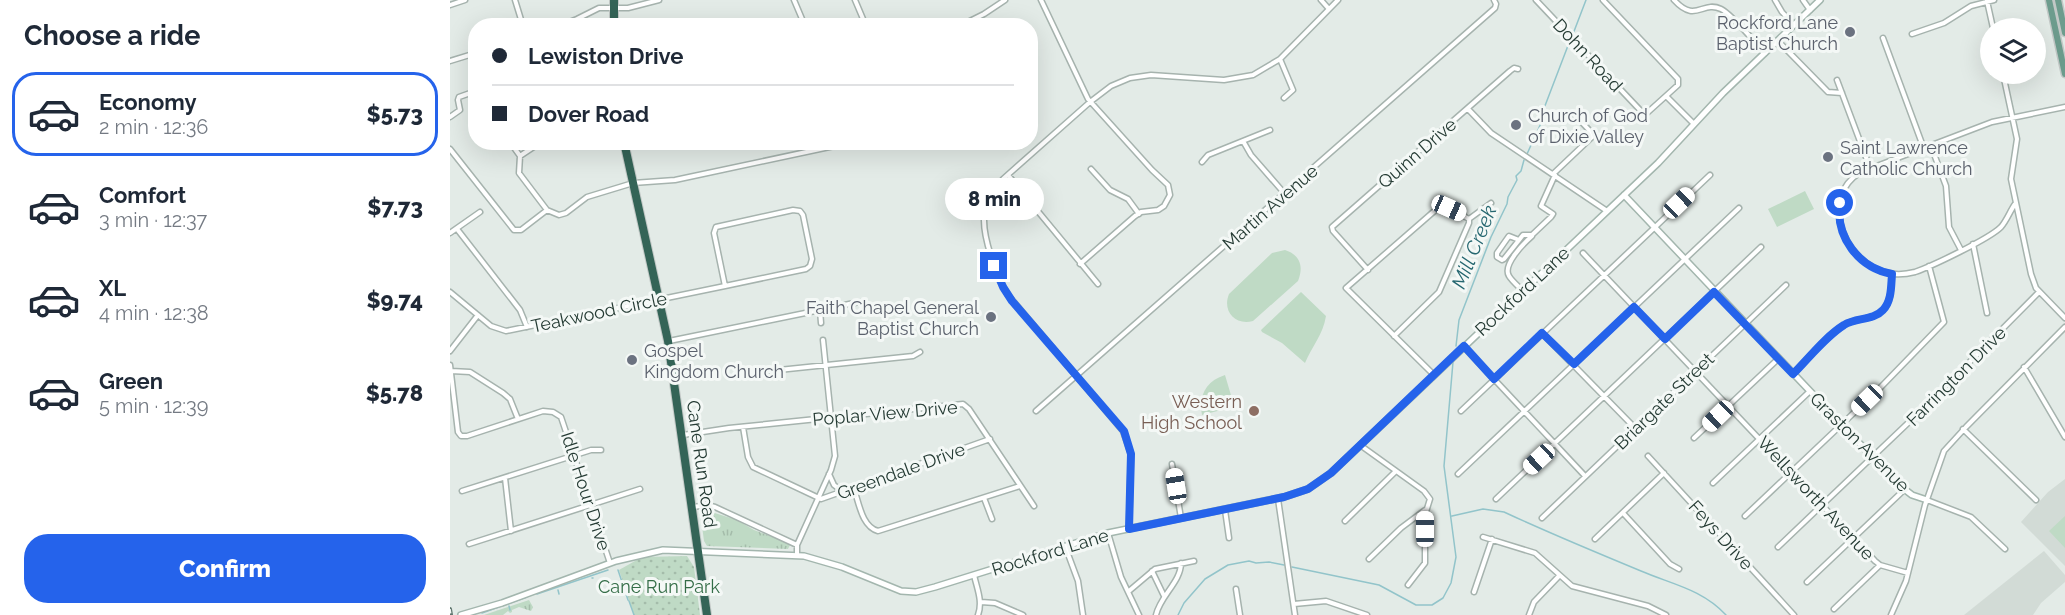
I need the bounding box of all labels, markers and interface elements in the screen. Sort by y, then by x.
place label: Rockford Lane Baptist Church [1716,12,1838,54]
street label: Dohn Road [1549,14,1627,96]
map controls [1980,18,2046,84]
button: layers [1980,18,2046,84]
text: Choose a ride [24,20,200,51]
marker: Rockford Lane Baptist Church [1843,25,1857,39]
text: Lewiston Drive [528,43,683,69]
icon: car [27,87,81,141]
text: Economy [99,89,197,115]
text: $5.73 [367,101,423,127]
text: Dover Road [528,101,649,127]
place label: Church of God of Dixie Valley [1528,105,1648,147]
street label: Quinn Drive [1374,113,1461,193]
text: 2 min · 12:36 [99,115,208,139]
marker: Church of God of Dixie Valley [1509,118,1523,132]
place label: Saint Lawrence Catholic Church [1840,137,1973,179]
marker: Saint Lawrence Catholic Church [1821,150,1835,164]
street label: Martin Avenue [1218,160,1322,254]
callout: 8 min [944,179,1044,221]
icon: car [27,180,81,234]
text: Comfort [99,182,186,208]
car [1660,184,1698,222]
text: 8 min [968,187,1021,211]
route start [1826,189,1853,216]
car [1429,192,1469,224]
text: $7.73 [367,194,423,220]
water label: Mill Creek [1446,202,1502,292]
text: 3 min · 12:37 [99,208,207,232]
street label: Rockford Lane [1471,242,1574,340]
route end [980,252,1007,279]
icon: car [27,273,81,327]
text: XL [99,275,126,301]
text: $9.74 [366,287,423,313]
street label: Teakwood Circle [529,287,669,337]
place label: Faith Chapel General Baptist Church [806,297,979,339]
text: 4 min · 12:38 [99,301,209,325]
marker: Faith Chapel General Baptist Church [984,310,998,324]
street label: Farrington Drive [1902,322,2010,430]
place label: Gospel Kingdom Church [644,340,784,382]
street label: Briargate Street [1610,348,1718,454]
marker: Gospel Kingdom Church [625,353,639,367]
icon: car [27,366,81,420]
text: Green [99,368,163,394]
text: $5.78 [366,380,423,406]
car [1848,381,1886,419]
street label: Graston Avenue [1806,388,1914,496]
place label: Western High School [1141,391,1242,433]
text: 5 min · 12:39 [99,394,209,418]
street label: Poplar View Drive [812,396,959,430]
car [1699,397,1737,435]
street label: Cane Run Road [683,399,721,529]
marker: Western High School [1247,404,1261,418]
street label: Idle Hour Drive [557,429,615,553]
street label: Wellsworth Avenue [1753,432,1879,565]
street label: Greendale Drive [834,438,968,504]
car [1520,440,1558,478]
car [1164,467,1188,505]
street label: Feys Drive [1684,496,1758,574]
car [1416,511,1434,547]
street label: Rockford Lane [989,524,1111,580]
button: Confirm [24,534,426,603]
park label: Cane Run Park [598,576,720,597]

